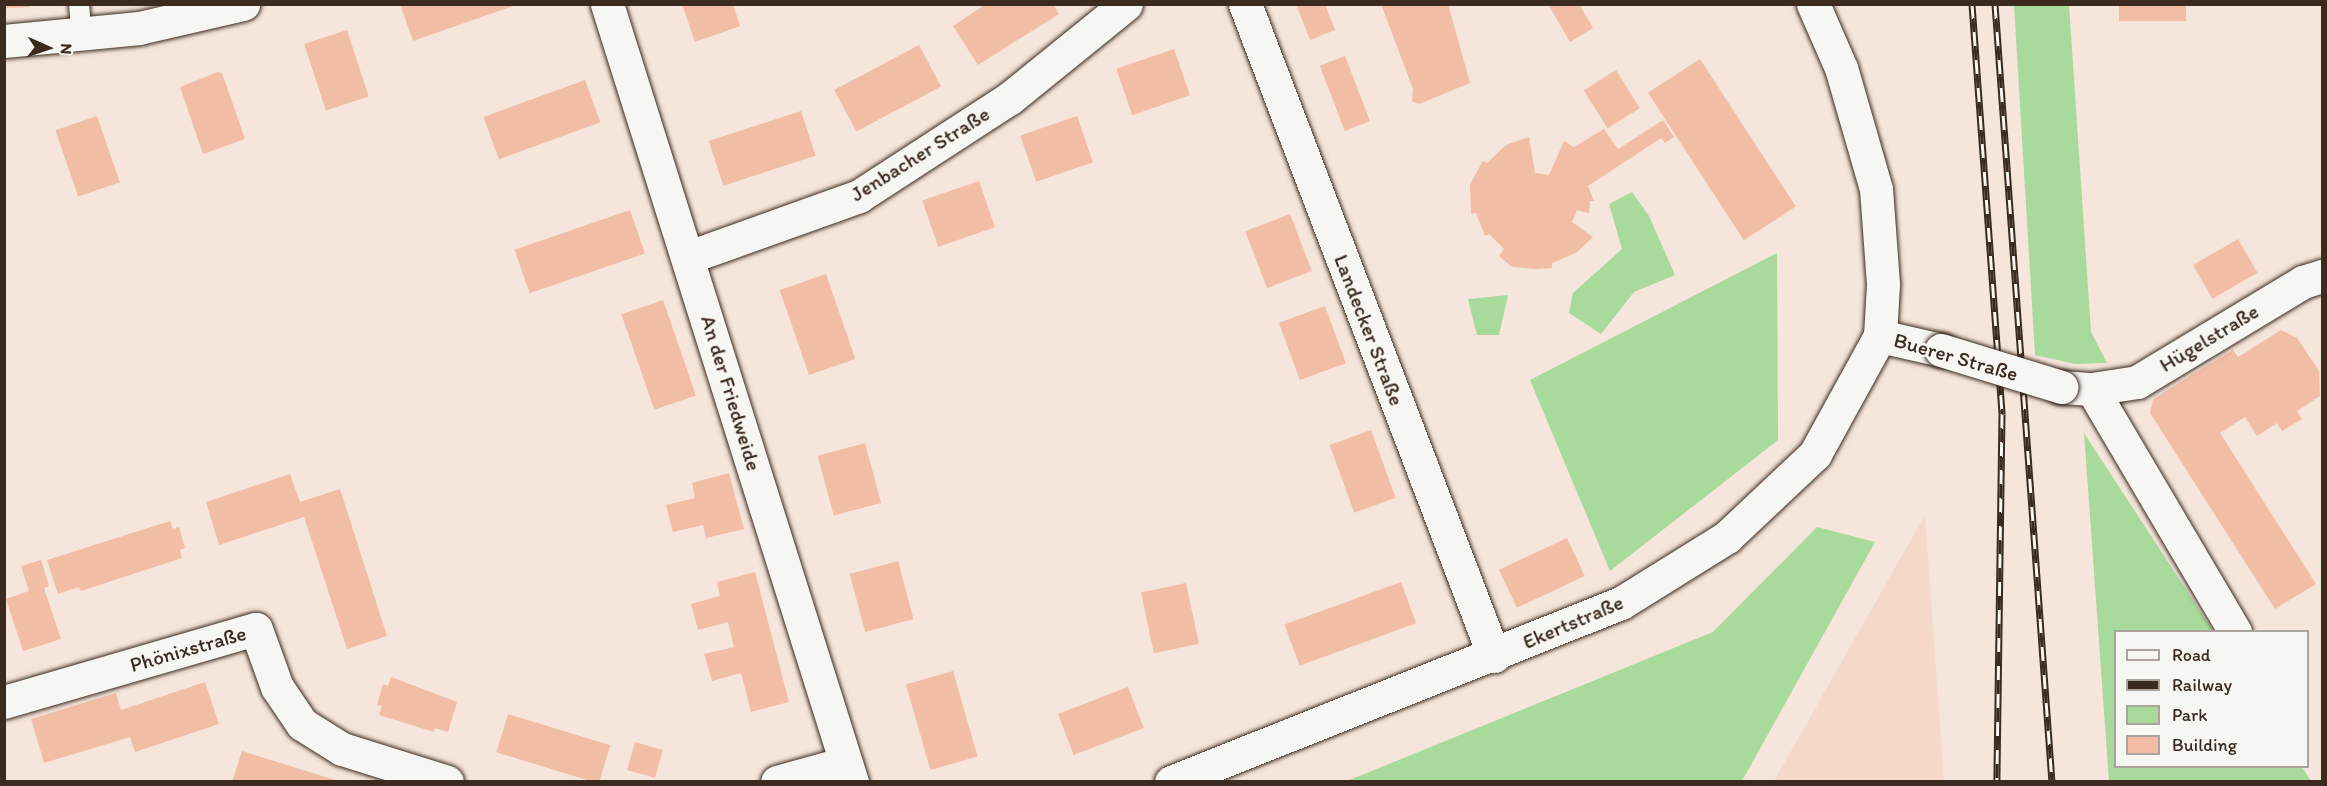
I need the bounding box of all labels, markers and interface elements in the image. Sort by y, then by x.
north arrow [18,18,78,78]
text: N [57,43,76,55]
street label: Jenbacher Straße [846,101,994,207]
street label: Landecker Straße [1329,251,1409,409]
street label: Hügelstraße [2155,298,2263,378]
street label: An der Friedweide [695,312,767,474]
street label: Buerer Straße [1891,327,2021,387]
street label: Ekertstraße [1519,590,1627,654]
street label: Phönixstraße [127,620,249,678]
legend [2114,630,2309,768]
text: Road [2172,644,2211,666]
text: Railway [2172,674,2232,696]
text: Park [2172,704,2207,726]
text: Building [2172,734,2237,756]

